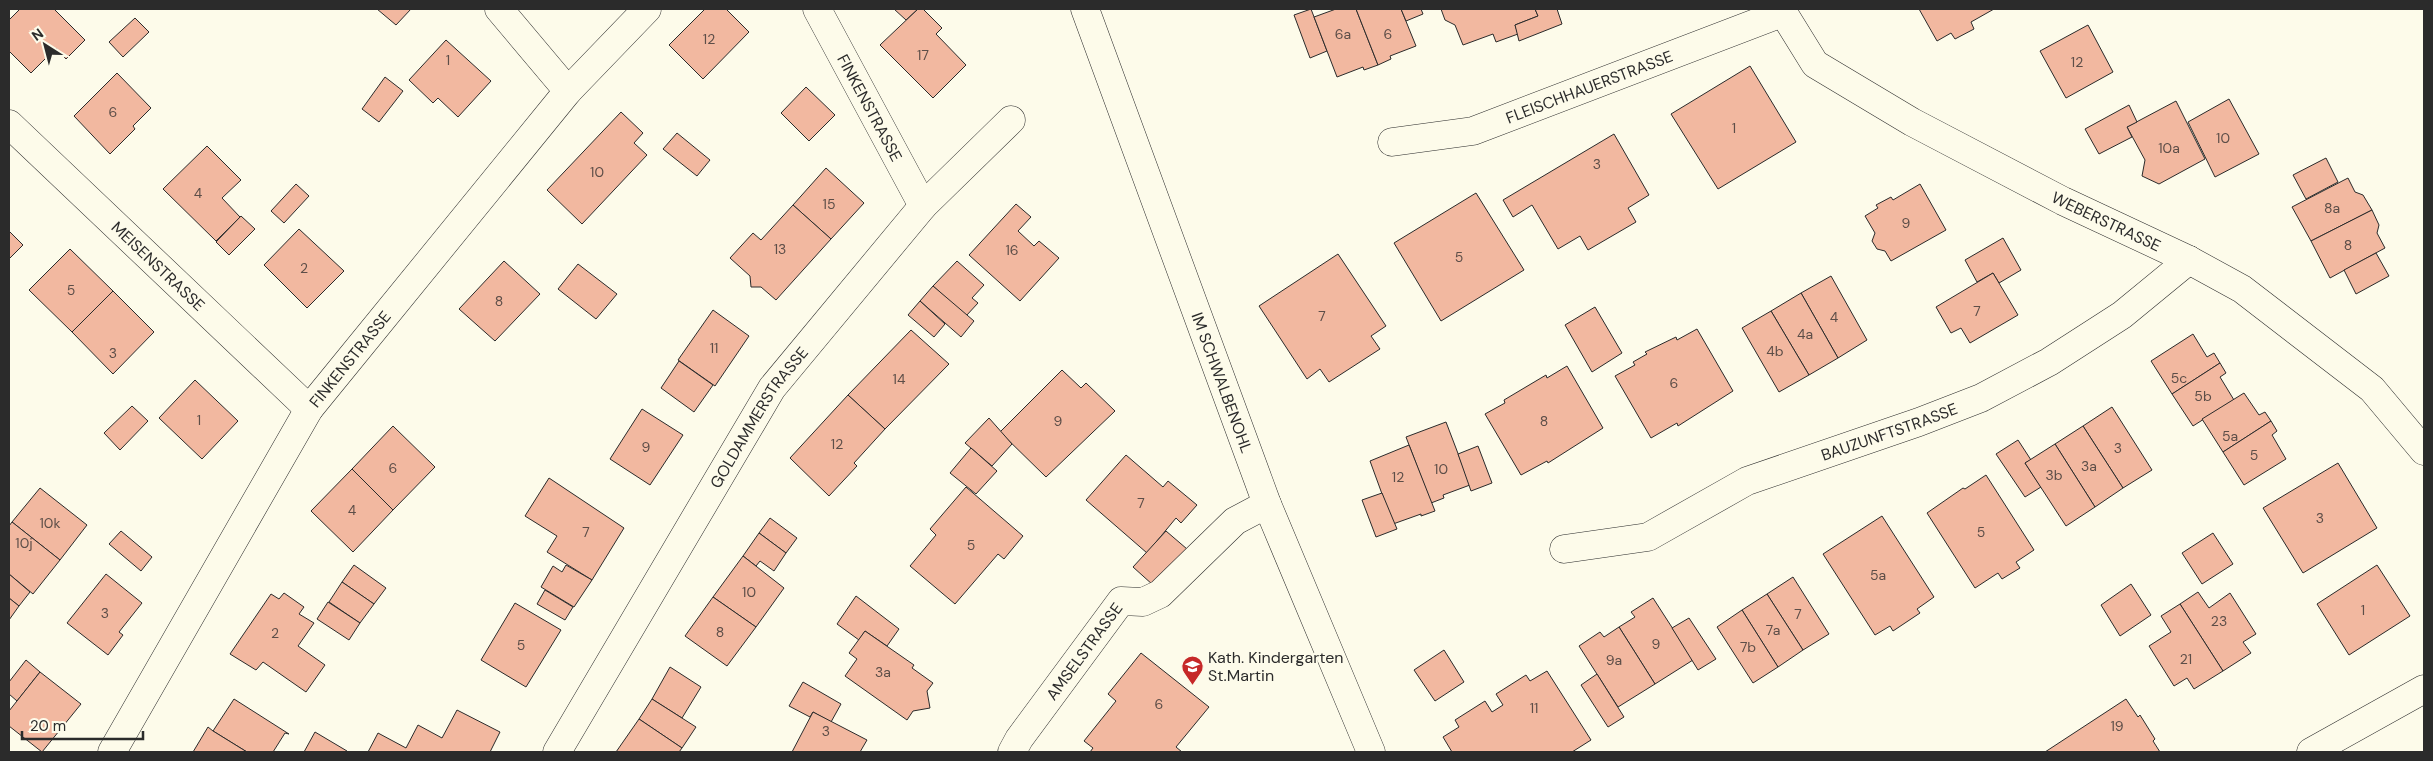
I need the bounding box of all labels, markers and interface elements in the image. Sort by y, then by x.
north arrow [20,20,70,70]
text: N [28,24,47,45]
house number: 6a [1335,25,1351,43]
house number: 6 [1384,25,1392,43]
house number: 12 [703,30,715,48]
street label: FLEISCHHAUERSTRASSE [1503,45,1676,128]
house number: 17 [917,46,929,64]
street label: FINKENSTRASSE [833,50,907,165]
house number: 1 [446,51,450,69]
house number: 12 [2071,53,2083,71]
house number: 6 [109,103,117,121]
house number: 1 [1732,119,1736,137]
house number: 10 [2216,129,2230,147]
house number: 10a [2158,139,2180,157]
house number: 3 [1593,155,1601,173]
house number: 10 [590,163,604,181]
house number: 4 [194,184,203,202]
street label: WEBERSTRASSE [2048,186,2165,256]
house number: 15 [823,195,835,213]
house number: 8a [2324,199,2340,217]
house number: 9 [1902,214,1911,232]
street label: MEISENSTRASSE [107,216,210,315]
house number: 8 [2344,236,2352,254]
house number: 13 [774,240,786,258]
house number: 16 [1005,241,1019,259]
house number: 5 [1455,248,1463,266]
house number: 2 [300,259,308,277]
house number: 5 [67,281,75,299]
house number: 8 [495,292,503,310]
house number: 7 [1973,302,1981,320]
street label: FINKENSTRASSE [304,306,395,412]
house number: 7 [1318,307,1326,325]
house number: 4 [1830,308,1839,326]
street label: IM SCHWALBENOHL [1187,309,1258,456]
house number: 4a [1797,325,1813,343]
house number: 11 [710,339,718,357]
street label: GOLDAMMERSTRASSE [705,342,813,492]
house number: 4b [1766,342,1784,360]
house number: 3 [109,344,117,362]
house number: 5c [2171,369,2187,387]
house number: 14 [893,370,906,388]
house number: 6 [1670,374,1678,392]
house number: 5b [2194,387,2212,405]
street label: BAUZUNFTSTRASSE [1818,398,1960,465]
house number: 1 [197,411,201,429]
house number: 9 [1054,412,1063,430]
house number: 8 [1540,412,1548,430]
house number: 5a [2222,427,2238,445]
house number: 12 [831,435,843,453]
house number: 9 [642,438,651,456]
house number: 3 [2114,439,2122,457]
house number: 5 [2250,446,2258,464]
house number: 3a [2081,457,2097,475]
house number: 6 [389,459,397,477]
house number: 10 [1434,460,1448,478]
house number: 3b [2045,466,2063,484]
house number: 12 [1392,468,1404,486]
house number: 7 [1137,494,1145,512]
house number: 4 [348,501,357,519]
house number: 3 [2316,509,2324,527]
house number: 10k [40,514,61,532]
house number: 7 [582,523,590,541]
house number: 5 [1977,523,1985,541]
house number: 10j [15,534,33,552]
house number: 5 [967,536,975,554]
house number: 5a [1870,566,1886,584]
house number: 10 [742,583,756,601]
street label: AMSELSTRASSE [1041,598,1127,704]
house number: 1 [2361,601,2365,619]
house number: 3 [101,604,109,622]
house number: 7 [1794,605,1802,623]
house number: 23 [2211,612,2227,630]
house number: 7a [1766,621,1780,639]
house number: 8 [716,623,724,641]
house number: 2 [271,624,279,642]
house number: 9 [1652,635,1661,653]
house number: 5 [517,636,525,654]
house number: 7b [1740,638,1756,656]
place label: Kath. Kindergarten St.Martin [1208,647,1343,686]
house number: 21 [2180,650,2192,668]
house number: 9a [1606,651,1622,669]
school or university icon: Kath. Kindergarten St.Martin [1180,654,1204,685]
house number: 3a [875,663,891,681]
house number: 6 [1155,695,1163,713]
house number: 11 [1530,699,1538,717]
scale bar [22,708,144,740]
text: 20 m [30,716,66,736]
house number: 19 [2110,717,2124,735]
house number: 3 [822,722,830,740]

